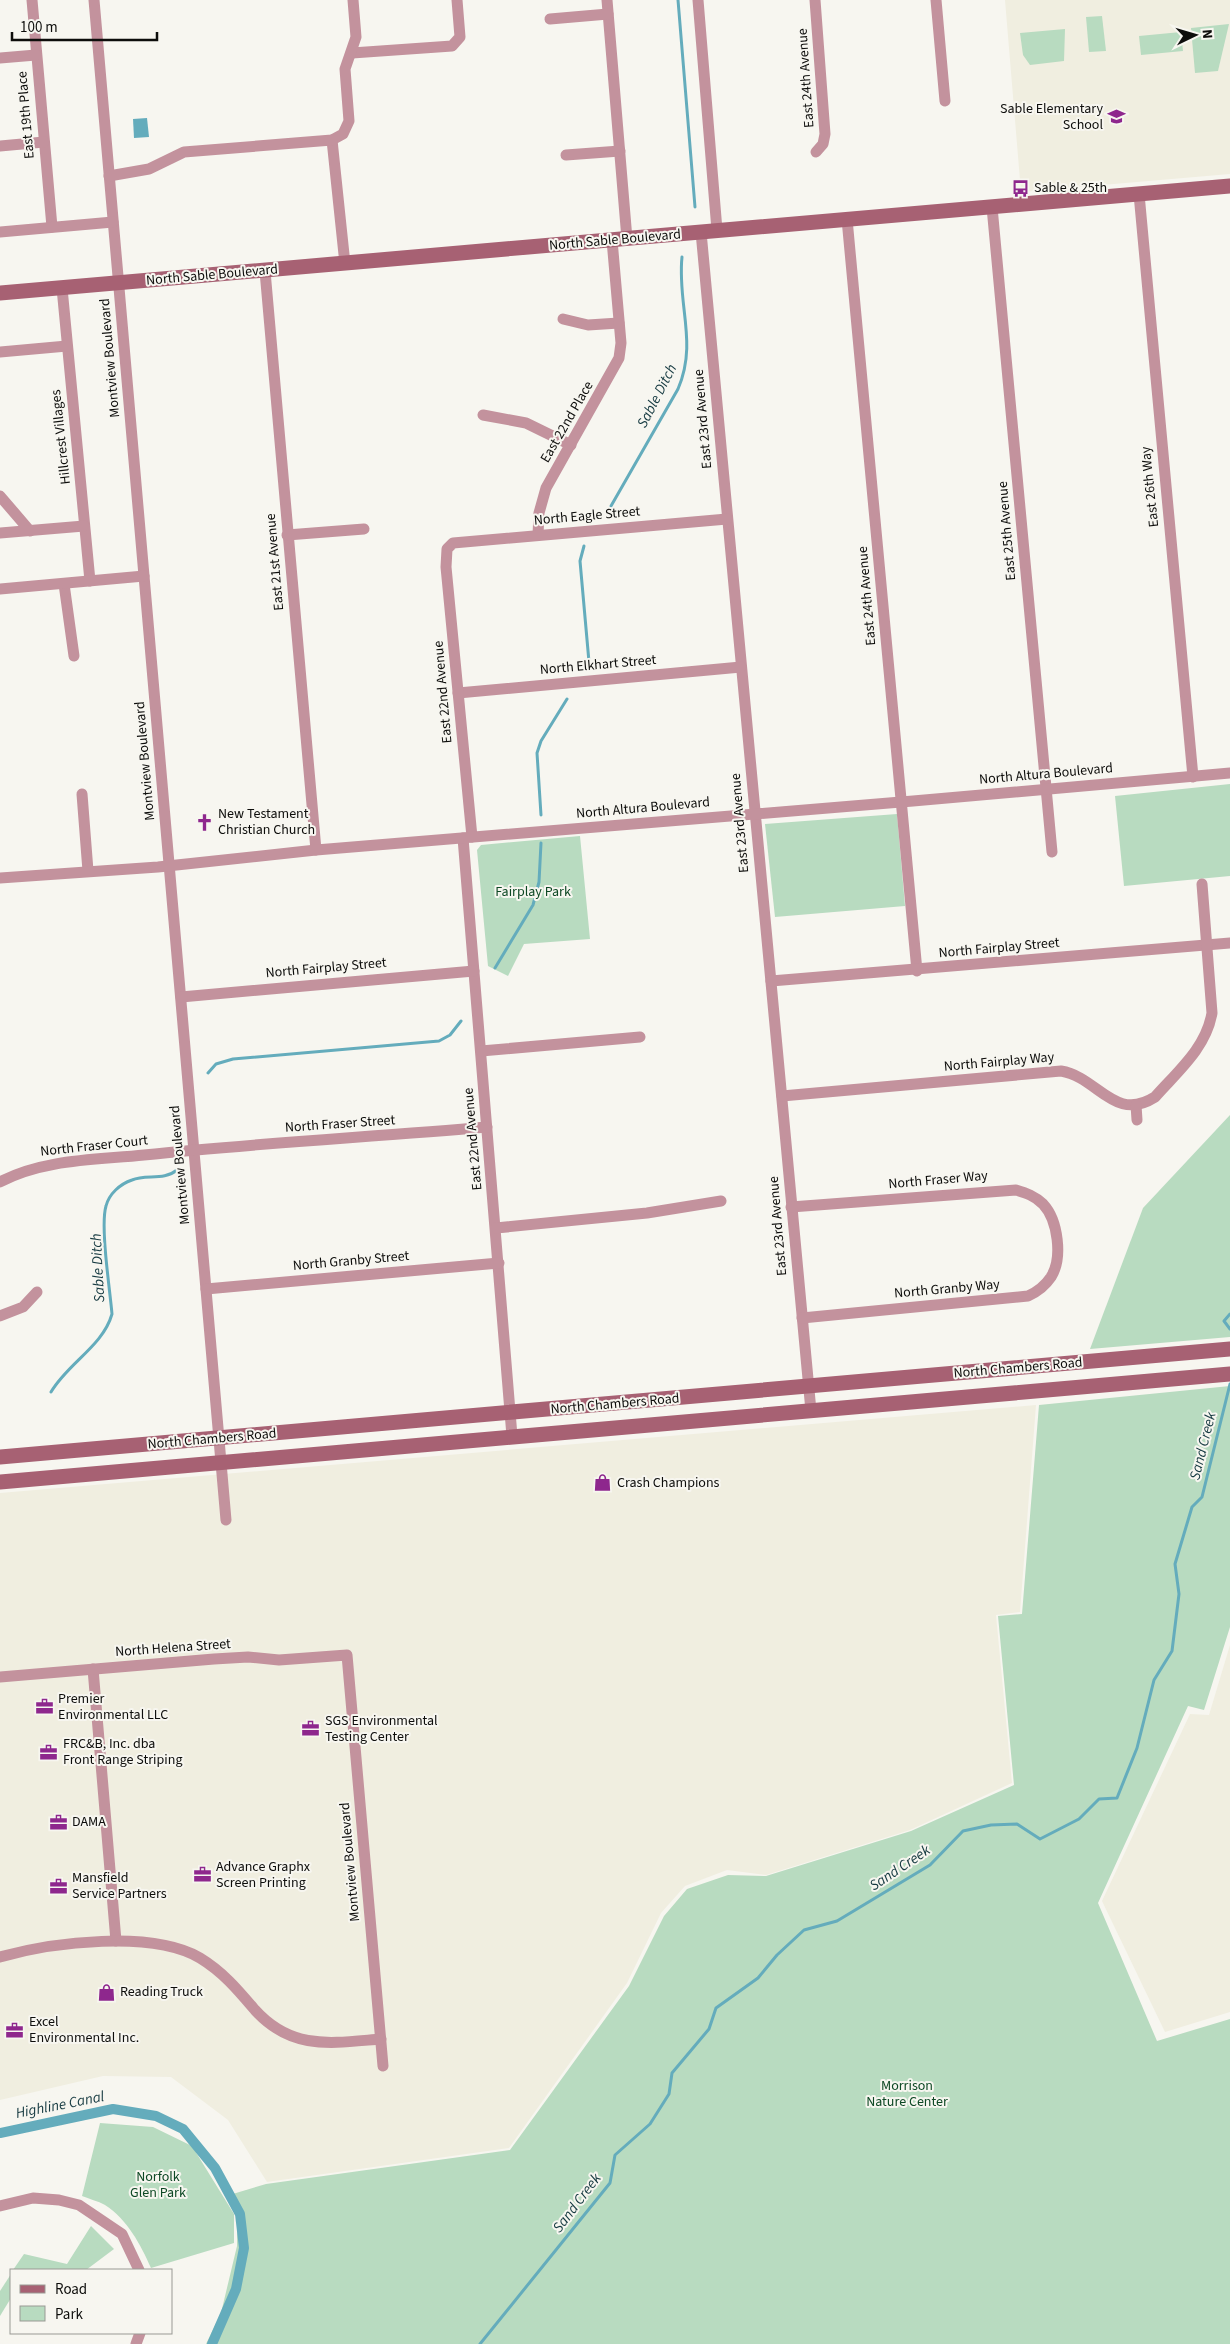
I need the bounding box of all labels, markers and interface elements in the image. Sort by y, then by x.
scale bar [12,10,158,42]
north arrow [1170,10,1220,60]
text: 100 m [20,17,58,38]
street label: East 24th Avenue [793,27,819,128]
text: N [1197,28,1217,39]
street label: East 19th Place [12,70,40,160]
place label: Sable Elementary School [1000,99,1103,135]
school or university icon: Sable Elementary School [1107,107,1127,127]
bus stop icon: Sable & 25th [1010,178,1030,198]
place label: Sable & 25th [1034,178,1107,198]
street label: North Sable Boulevard [548,224,682,256]
street label: North Sable Boulevard [145,259,279,291]
street label: Montview Boulevard [95,297,125,419]
water label: Sable Ditch [632,360,682,432]
street label: East 23rd Avenue [689,368,717,470]
street label: East 22nd Place [536,377,599,467]
street label: Hillcrest Villages [46,388,76,485]
street label: East 26th Way [1136,445,1164,528]
street label: East 25th Avenue [993,480,1021,582]
street label: North Eagle Street [533,501,641,531]
street label: East 21st Avenue [261,512,289,612]
street label: East 24th Avenue [853,545,881,647]
street label: East 22nd Avenue [429,640,457,744]
street label: North Elkhart Street [539,650,657,680]
street label: Montview Boulevard [130,700,160,822]
street label: North Altura Boulevard [978,758,1114,790]
street label: East 23rd Avenue [726,772,754,874]
street label: North Altura Boulevard [575,792,711,824]
place label: New Testament Christian Church [218,804,315,840]
church icon: New Testament Christian Church [194,812,214,832]
park label: Fairplay Park [495,882,571,902]
street label: North Fairplay Street [938,933,1061,963]
street label: North Fairplay Street [265,953,388,983]
street label: North Fairplay Way [943,1047,1055,1077]
street label: East 22nd Avenue [459,1087,487,1191]
street label: Montview Boulevard [165,1104,195,1226]
street label: North Fraser Street [284,1110,396,1138]
street label: North Fraser Court [39,1130,149,1162]
street label: North Fraser Way [887,1166,989,1194]
street label: East 23rd Avenue [764,1175,792,1277]
water label: Sable Ditch [86,1233,110,1303]
street label: North Granby Street [292,1246,410,1276]
street label: North Granby Way [893,1274,1001,1304]
street label: North Chambers Road [953,1352,1083,1384]
street label: North Chambers Road [550,1388,680,1420]
water label: Sand Creek [1184,1409,1222,1482]
street label: North Chambers Road [147,1423,277,1455]
shop icon: Crash Champions [593,1473,613,1493]
place label: Crash Champions [617,1473,720,1493]
street label: North Helena Street [115,1634,232,1662]
place label: Premier Environmental LLC [58,1689,168,1725]
office icon: Premier Environmental LLC [34,1697,54,1717]
place label: SGS Environmental Testing Center [325,1711,438,1747]
office icon: SGS Environmental Testing Center [301,1719,321,1739]
place label: FRC&B, Inc. dba Front Range Striping [63,1734,182,1770]
office icon: FRC&B, Inc. dba Front Range Striping [39,1742,59,1762]
street label: Montview Boulevard [335,1801,365,1923]
office icon: DAMA [48,1812,68,1832]
place label: DAMA [72,1812,106,1832]
water label: Sand Creek [865,1839,935,1896]
place label: Advance Graphx Screen Printing [216,1857,311,1893]
office icon: Advance Graphx Screen Printing [192,1865,212,1885]
place label: Mansfield Service Partners [72,1868,167,1904]
office icon: Mansfield Service Partners [48,1876,68,1896]
shop icon: Reading Truck [96,1982,116,2002]
place label: Reading Truck [120,1982,203,2002]
place label: Excel Environmental Inc. [29,2012,139,2048]
office icon: Excel Environmental Inc. [5,2020,25,2040]
park label: Morrison Nature Center [866,2076,948,2112]
water label: Highline Canal [14,2086,106,2124]
park label: Norfolk Glen Park [130,2167,186,2203]
water label: Sand Creek [548,2168,607,2237]
legend [10,2269,172,2334]
text: Road [55,2279,87,2300]
text: Park [55,2304,84,2325]

